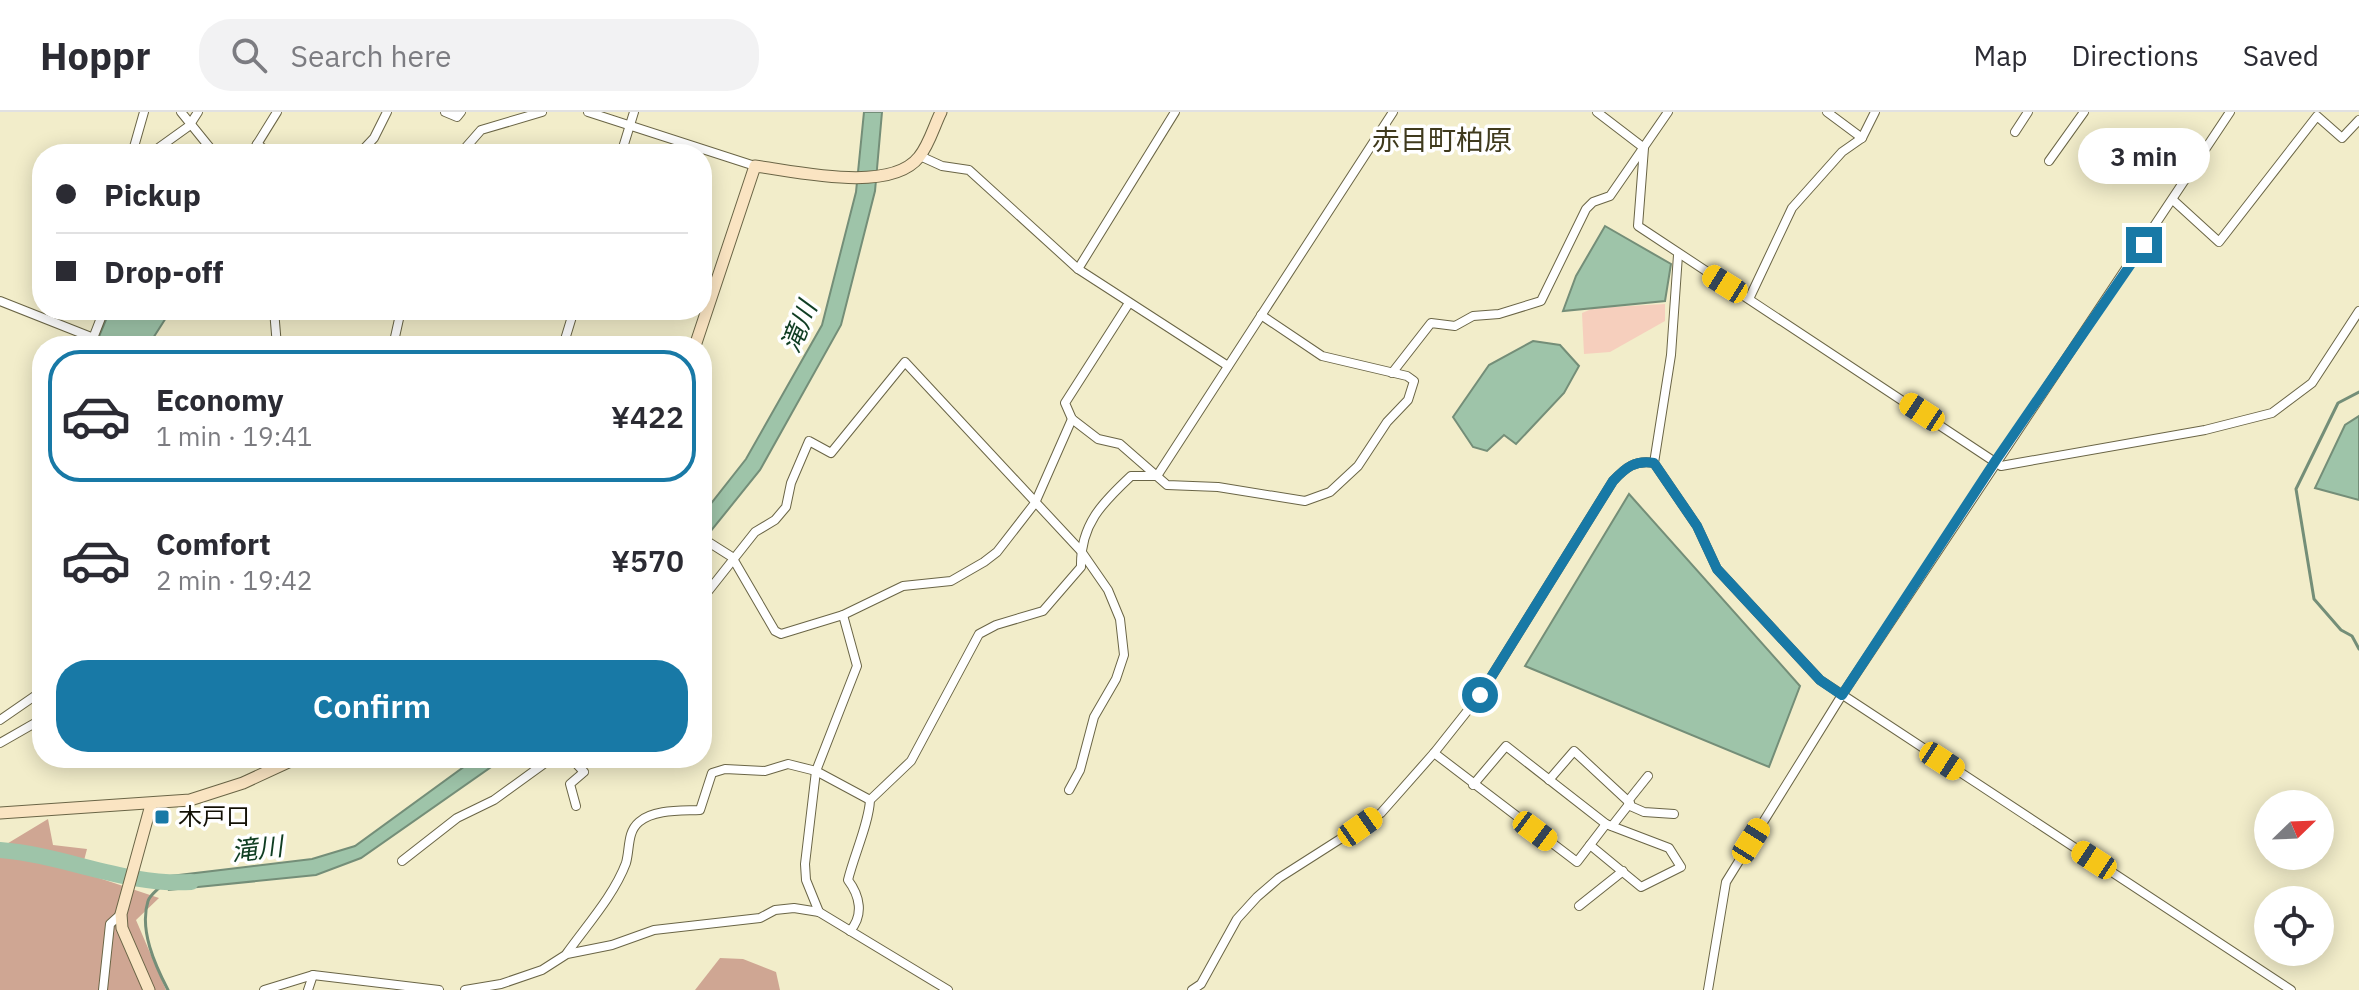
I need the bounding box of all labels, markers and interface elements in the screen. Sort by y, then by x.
search box [199,19,759,91]
text: Hoppr [40,31,151,80]
icon: search [227,33,271,77]
text: Search here [291,36,451,75]
text: Map [1973,37,2027,74]
text: Directions [2071,37,2199,74]
text: Saved [2243,37,2319,74]
district label: 赤目町柏原 [1372,121,1512,158]
callout: 3 min [2078,129,2210,185]
text: 3 min [2110,139,2178,173]
text: Pickup [104,175,201,214]
route end [2126,227,2162,263]
text: Drop-off [104,252,223,291]
car [1698,261,1752,307]
water label: 滝川 [773,293,825,357]
icon: car [60,380,132,452]
text: Economy [156,380,284,419]
car [1895,389,1949,435]
text: ¥422 [611,397,684,436]
text: 1 min · 19:41 [156,419,312,453]
icon: car [60,524,132,596]
text: Comfort [156,524,271,563]
text: ¥570 [611,541,684,580]
text: 2 min · 19:42 [156,563,312,597]
button: Confirm [56,660,688,752]
route start [1462,677,1498,713]
car [1915,738,1969,784]
north arrow [2254,790,2334,870]
map controls [2254,790,2334,966]
place label: 木戸口 [178,800,250,832]
car [1333,803,1387,851]
car [1509,807,1561,855]
marker: 木戸口 [153,808,171,826]
car [1728,814,1774,868]
water label: 滝川 [229,828,288,868]
car [2067,837,2121,883]
button: locate [2254,886,2334,966]

